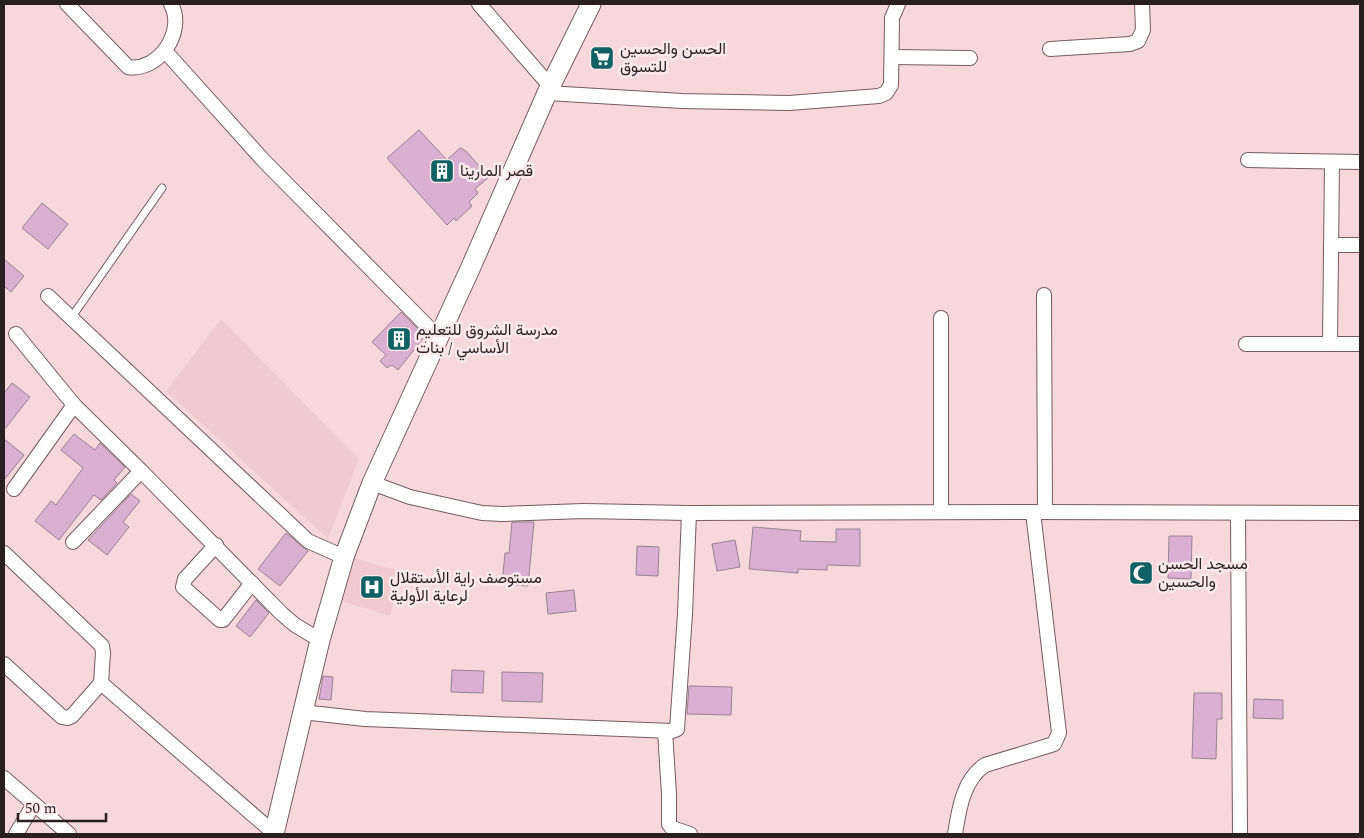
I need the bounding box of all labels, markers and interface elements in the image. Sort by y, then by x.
place label: الحسن والحسين للتسوق [620,37,726,79]
supermarket icon: الحسن والحسين للتسوق [589,45,615,71]
building icon: قصر المارينا [429,158,455,184]
place label: قصر المارينا [460,159,533,183]
place label: مدرسة الشروق للتعليم الأساسي / بنات [416,318,558,361]
building icon: مدرسة الشروق للتعليم الأساسي / بنات [386,326,412,352]
place label: مسجد الحسن والحسين [1158,552,1248,594]
mosque icon: مسجد الحسن والحسين [1128,560,1154,586]
place label: مستوصف راية الأستقلال لرعاية الأولية [390,566,542,608]
hospital icon: مستوصف راية الأستقلال لرعاية الأولية [359,574,385,600]
scale bar [18,790,105,822]
text: 50 m [25,797,57,820]

